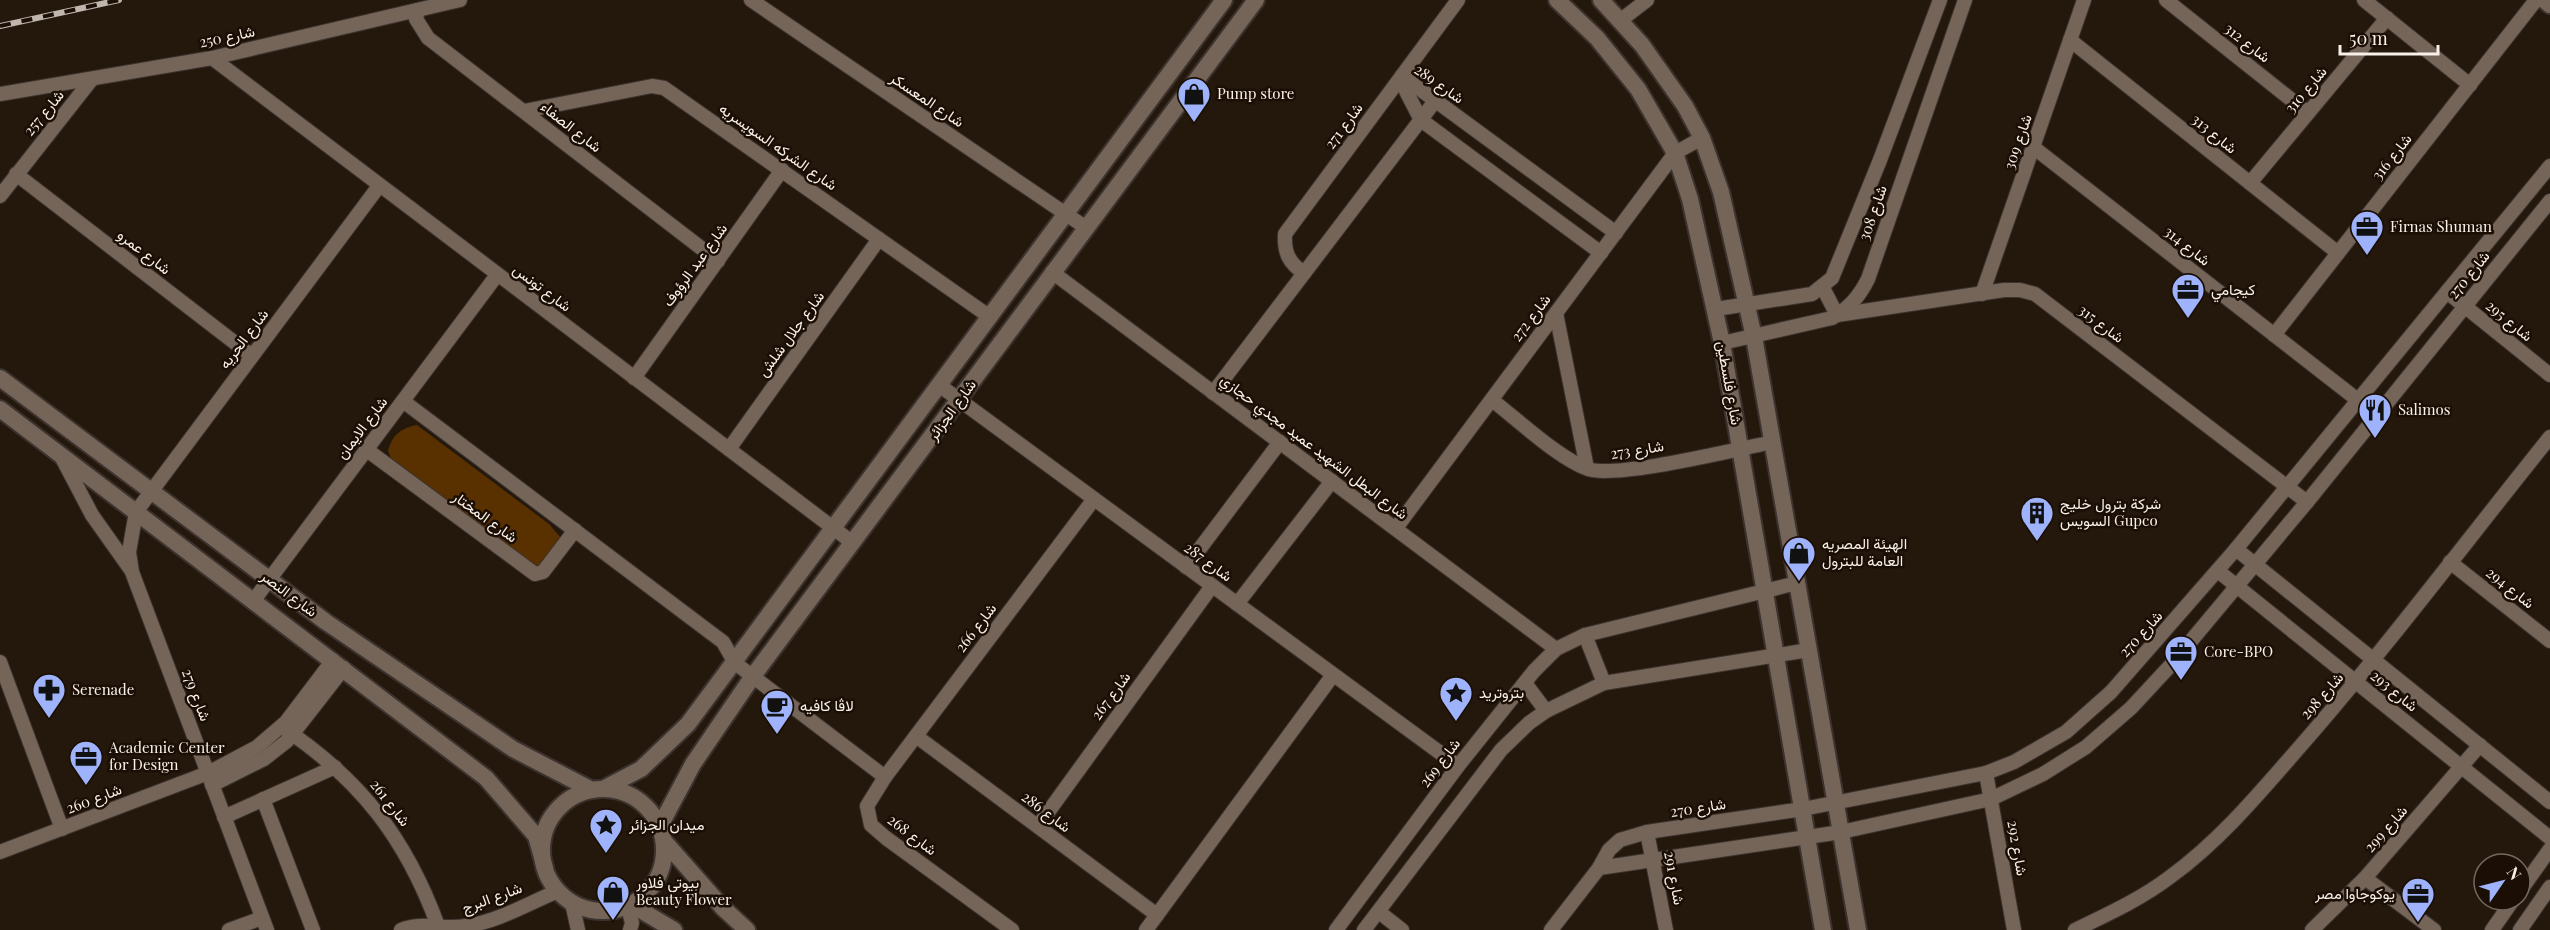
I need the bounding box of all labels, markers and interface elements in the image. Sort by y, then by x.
street label: شارع 312 [2219,18,2275,68]
scale bar [2340,18,2438,56]
street label: شارع 250 [197,20,257,54]
text: 50 m [2349,26,2388,50]
street label: شارع 289 [1410,59,1469,109]
street label: شارع 310 [2280,62,2332,118]
street label: شارع المعسكر [885,67,969,133]
shop icon: Pump store [1176,76,1212,123]
place label: Pump store [1217,83,1294,103]
street label: شارع 257 [19,85,69,141]
street label: شارع الصفاء [536,96,606,158]
street label: شارع الشركه السويسريه [714,98,842,196]
street label: شارع 271 [1320,98,1368,154]
street label: شارع 313 [2187,109,2242,159]
street label: شارع 309 [1998,111,2038,173]
street label: شارع 316 [2367,129,2417,185]
street label: شارع 308 [1853,182,1893,244]
office icon: Firnas Shuman [2349,209,2385,256]
place label: Firnas Shuman [2390,216,2492,236]
street label: شارع عبد الرؤوف [657,219,733,311]
street label: شارع 314 [2159,221,2215,271]
street label: شارع عمرو [113,224,176,280]
street label: شارع 270 [2443,246,2495,304]
street label: شارع تونس [508,259,576,317]
office icon: كيجامي [2170,272,2206,319]
place label: كيجامي [2211,279,2256,303]
street label: شارع جلال شلش [752,286,830,382]
street label: شارع 272 [1506,290,1556,346]
street label: شارع 295 [2481,295,2537,347]
street label: شارع 315 [2074,299,2129,349]
street label: شارع الحريه [214,304,274,374]
street label: شارع فلسطين [1711,339,1747,427]
street label: شارع البطل الشهيد عميد مجدي حجازي [1214,369,1413,527]
street label: شارع الجزائر [922,375,982,446]
street label: شارع الايمان [331,392,393,464]
restaurant icon: Salimos [2357,392,2393,439]
place label: Salimos [2398,399,2451,419]
street label: شارع 273 [1609,435,1666,465]
street label: شارع المختار [447,485,522,548]
place label: شركة بترول خليج السويس Gupco [2060,493,2161,531]
building icon: شركة بترول خليج السويس Gupco [2019,495,2055,542]
place label: الهيئة المصريه العامة للبترول [1822,533,1907,570]
shop icon: الهيئة المصريه العامة للبترول [1781,535,1817,582]
street label: شارع 287 [1179,537,1237,587]
street label: شارع 294 [2481,562,2539,614]
street label: شارع النصر [255,565,322,623]
street label: شارع 266 [950,599,1002,657]
street label: شارع 270 [2114,606,2168,662]
office icon: Core-BPO [2163,634,2199,681]
place label: Core-BPO [2204,641,2273,661]
street label: شارع 279 [176,665,216,725]
street label: شارع 293 [2366,665,2423,717]
street label: شارع 267 [1086,667,1136,725]
street label: شارع 298 [2295,667,2349,725]
pharmacy icon: Serenade [31,672,67,719]
place icon: بتروتريد [1438,675,1474,722]
place label: Serenade [72,679,134,699]
place label: بتروتريد [1479,682,1524,702]
cafe icon: لاڤا كافيه [759,688,795,735]
place label: لاڤا كافيه [800,695,854,715]
street label: شارع 269 [1414,734,1466,792]
place label: Academic Center for Design [108,737,225,774]
office icon: Academic Center for Design [68,739,104,786]
street label: شارع 261 [365,775,416,831]
street label: شارع 260 [63,778,125,820]
street label: شارع 286 [1017,786,1075,838]
street label: شارع 270 [1669,793,1728,823]
street label: شارع 299 [2359,800,2413,857]
place icon: ميدان الجزائر [588,807,624,854]
street label: شارع 268 [883,809,941,861]
place label: ميدان الجزائر [628,814,704,834]
street label: شارع 292 [2001,819,2033,878]
street label: شارع 291 [1658,849,1690,907]
north arrow [2472,852,2532,912]
text: N [2503,862,2527,884]
place label: بيوتى فلاور Beauty Flower [635,872,732,909]
shop icon: بيوتى فلاور Beauty Flower [595,874,631,921]
office icon: يوكوجاوا مصر [2400,876,2436,923]
street label: شارع البرج [459,877,525,919]
place label: يوكوجاوا مصر [2314,883,2395,903]

